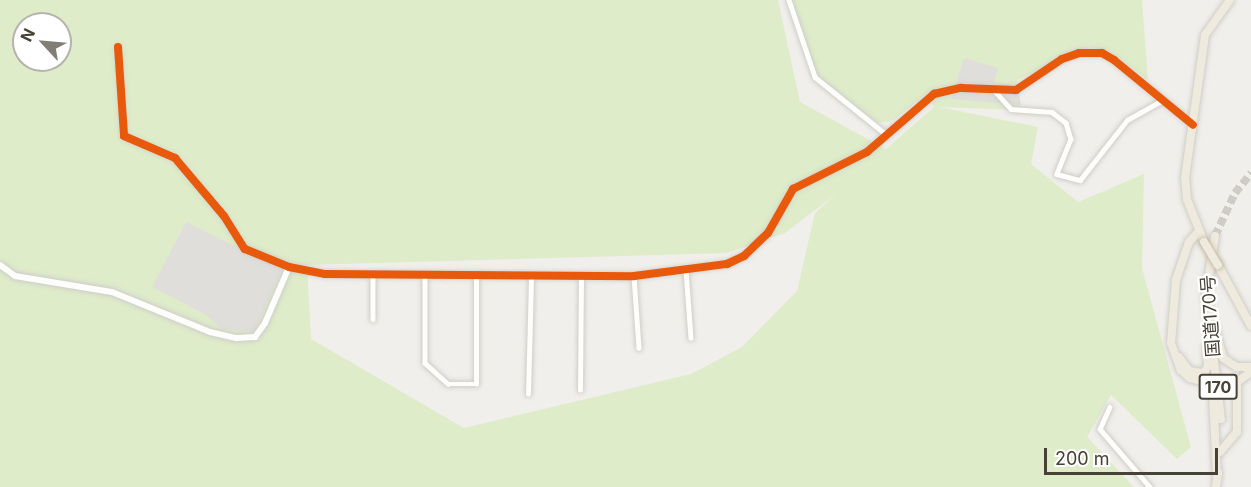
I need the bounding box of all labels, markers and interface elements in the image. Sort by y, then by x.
north arrow [12,12,72,72]
text: N [16,25,39,45]
street label: 国道170号 [1197,274,1225,358]
road number: 170 [1198,374,1238,400]
scale bar [1047,436,1221,474]
text: 200 m [1055,448,1110,469]

